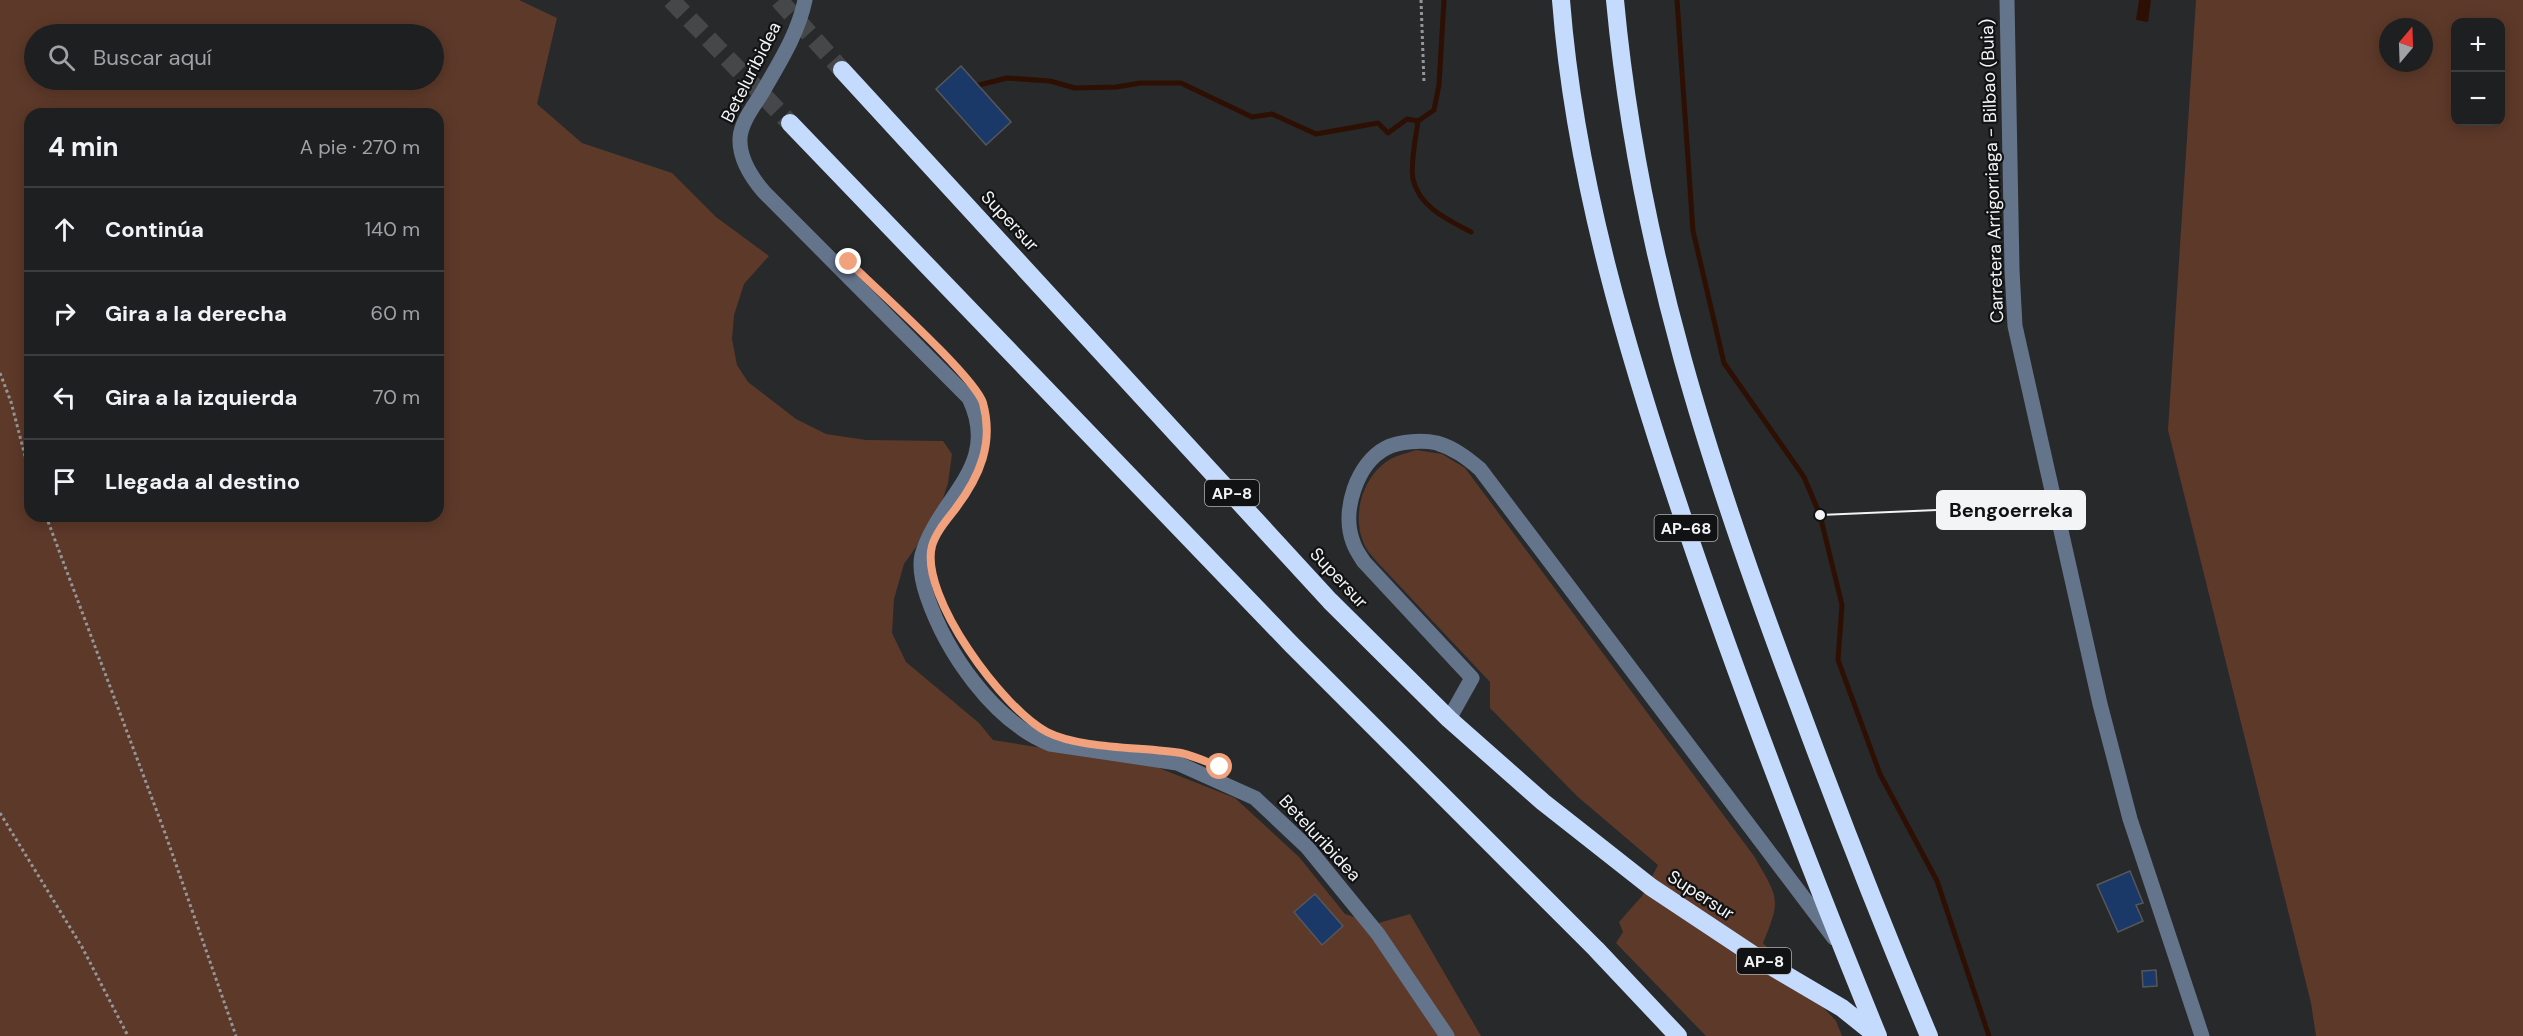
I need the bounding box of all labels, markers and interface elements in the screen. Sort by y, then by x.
street label: Beteluribidea [715,18,787,126]
street label: Carretera Arrigorriaga - Bilbao (Buia) [1975,18,2009,324]
north arrow [2379,18,2433,72]
map controls [2451,18,2505,126]
button: + [2451,18,2505,72]
search box [24,24,444,90]
icon: search [45,41,78,74]
text: Buscar aquí [93,43,212,72]
button: − [2451,72,2505,126]
text: 4 min [48,130,119,164]
text: A pie · 270 m [300,134,420,160]
street label: Supersur [976,185,1045,257]
icon: ahead [48,213,81,246]
text: Continúa [105,215,204,244]
text: 140 m [365,216,420,242]
route end [835,248,861,274]
icon: right [48,297,81,330]
text: Gira a la derecha [105,299,287,328]
text: 60 m [371,300,420,326]
icon: left [48,381,81,414]
text: Gira a la izquierda [105,383,297,412]
text: 70 m [373,384,420,410]
icon: arrive [48,465,81,498]
text: Llegada al destino [105,467,300,496]
road number: AP-8 [1205,480,1259,506]
callout: Bengoerreka [1937,491,2085,529]
text: Bengoerreka [1949,497,2073,523]
road number: AP-68 [1654,515,1718,541]
street label: Supersur [1305,542,1374,614]
route start [1206,753,1232,779]
street label: Beteluribidea [1274,790,1366,886]
street label: Supersur [1663,865,1739,926]
road number: AP-8 [1737,948,1791,974]

